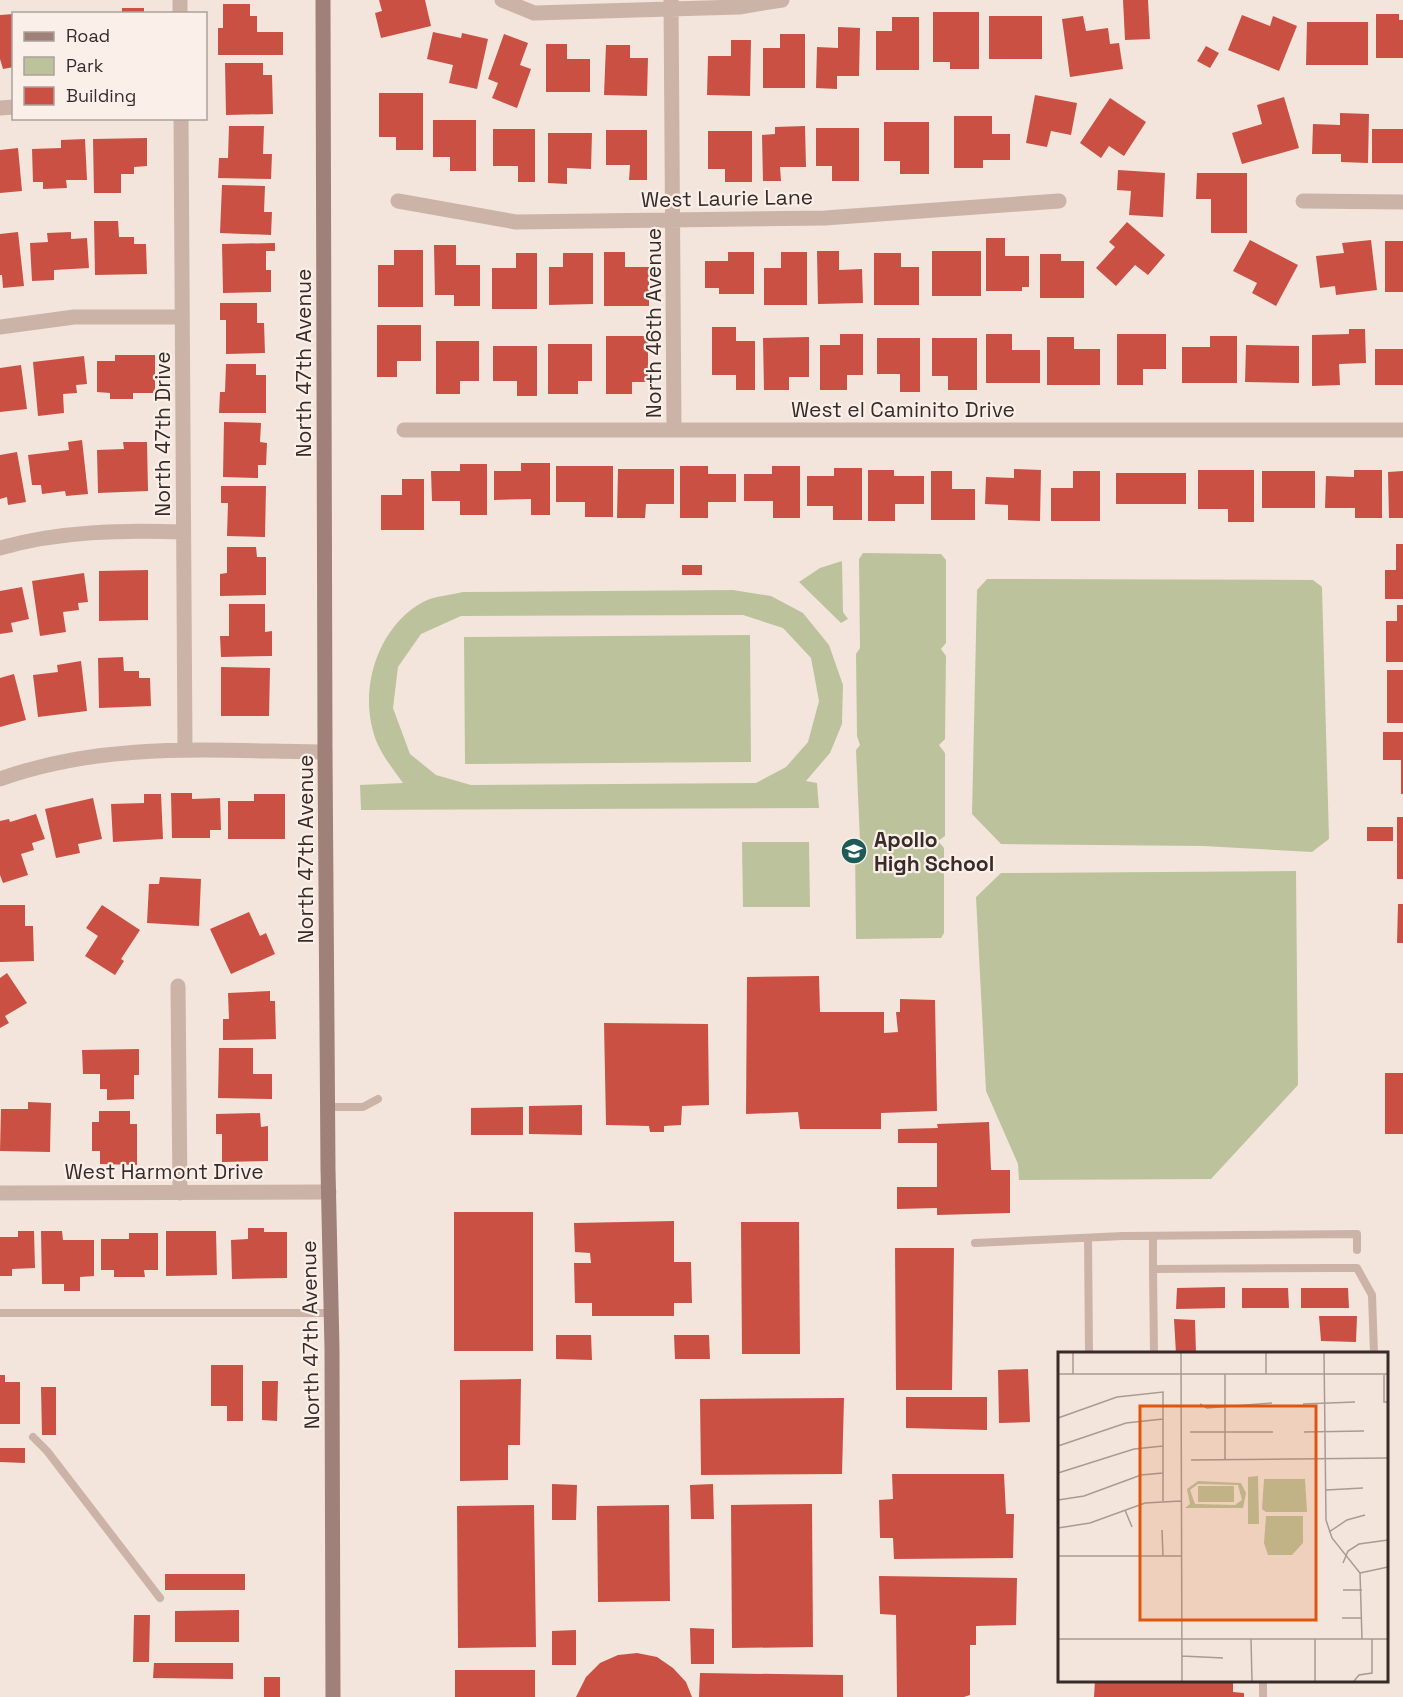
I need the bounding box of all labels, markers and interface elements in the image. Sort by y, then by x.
legend [12,12,207,120]
text: Road [66,24,110,47]
text: Park [66,54,104,77]
text: Building [66,84,136,107]
street label: West Laurie Lane [641,183,813,213]
street label: North 46th Avenue [640,228,667,418]
street label: North 47th Avenue [290,269,317,457]
street label: North 47th Drive [149,351,176,517]
street label: West el Caminito Drive [791,396,1015,423]
street label: North 47th Avenue [292,755,319,943]
place label: Apollo High School [874,826,994,877]
school or university icon: Apollo High School [839,836,869,866]
street label: West Harmont Drive [64,1158,264,1185]
street label: North 47th Avenue [295,1240,325,1430]
inset map [1058,1352,1388,1682]

